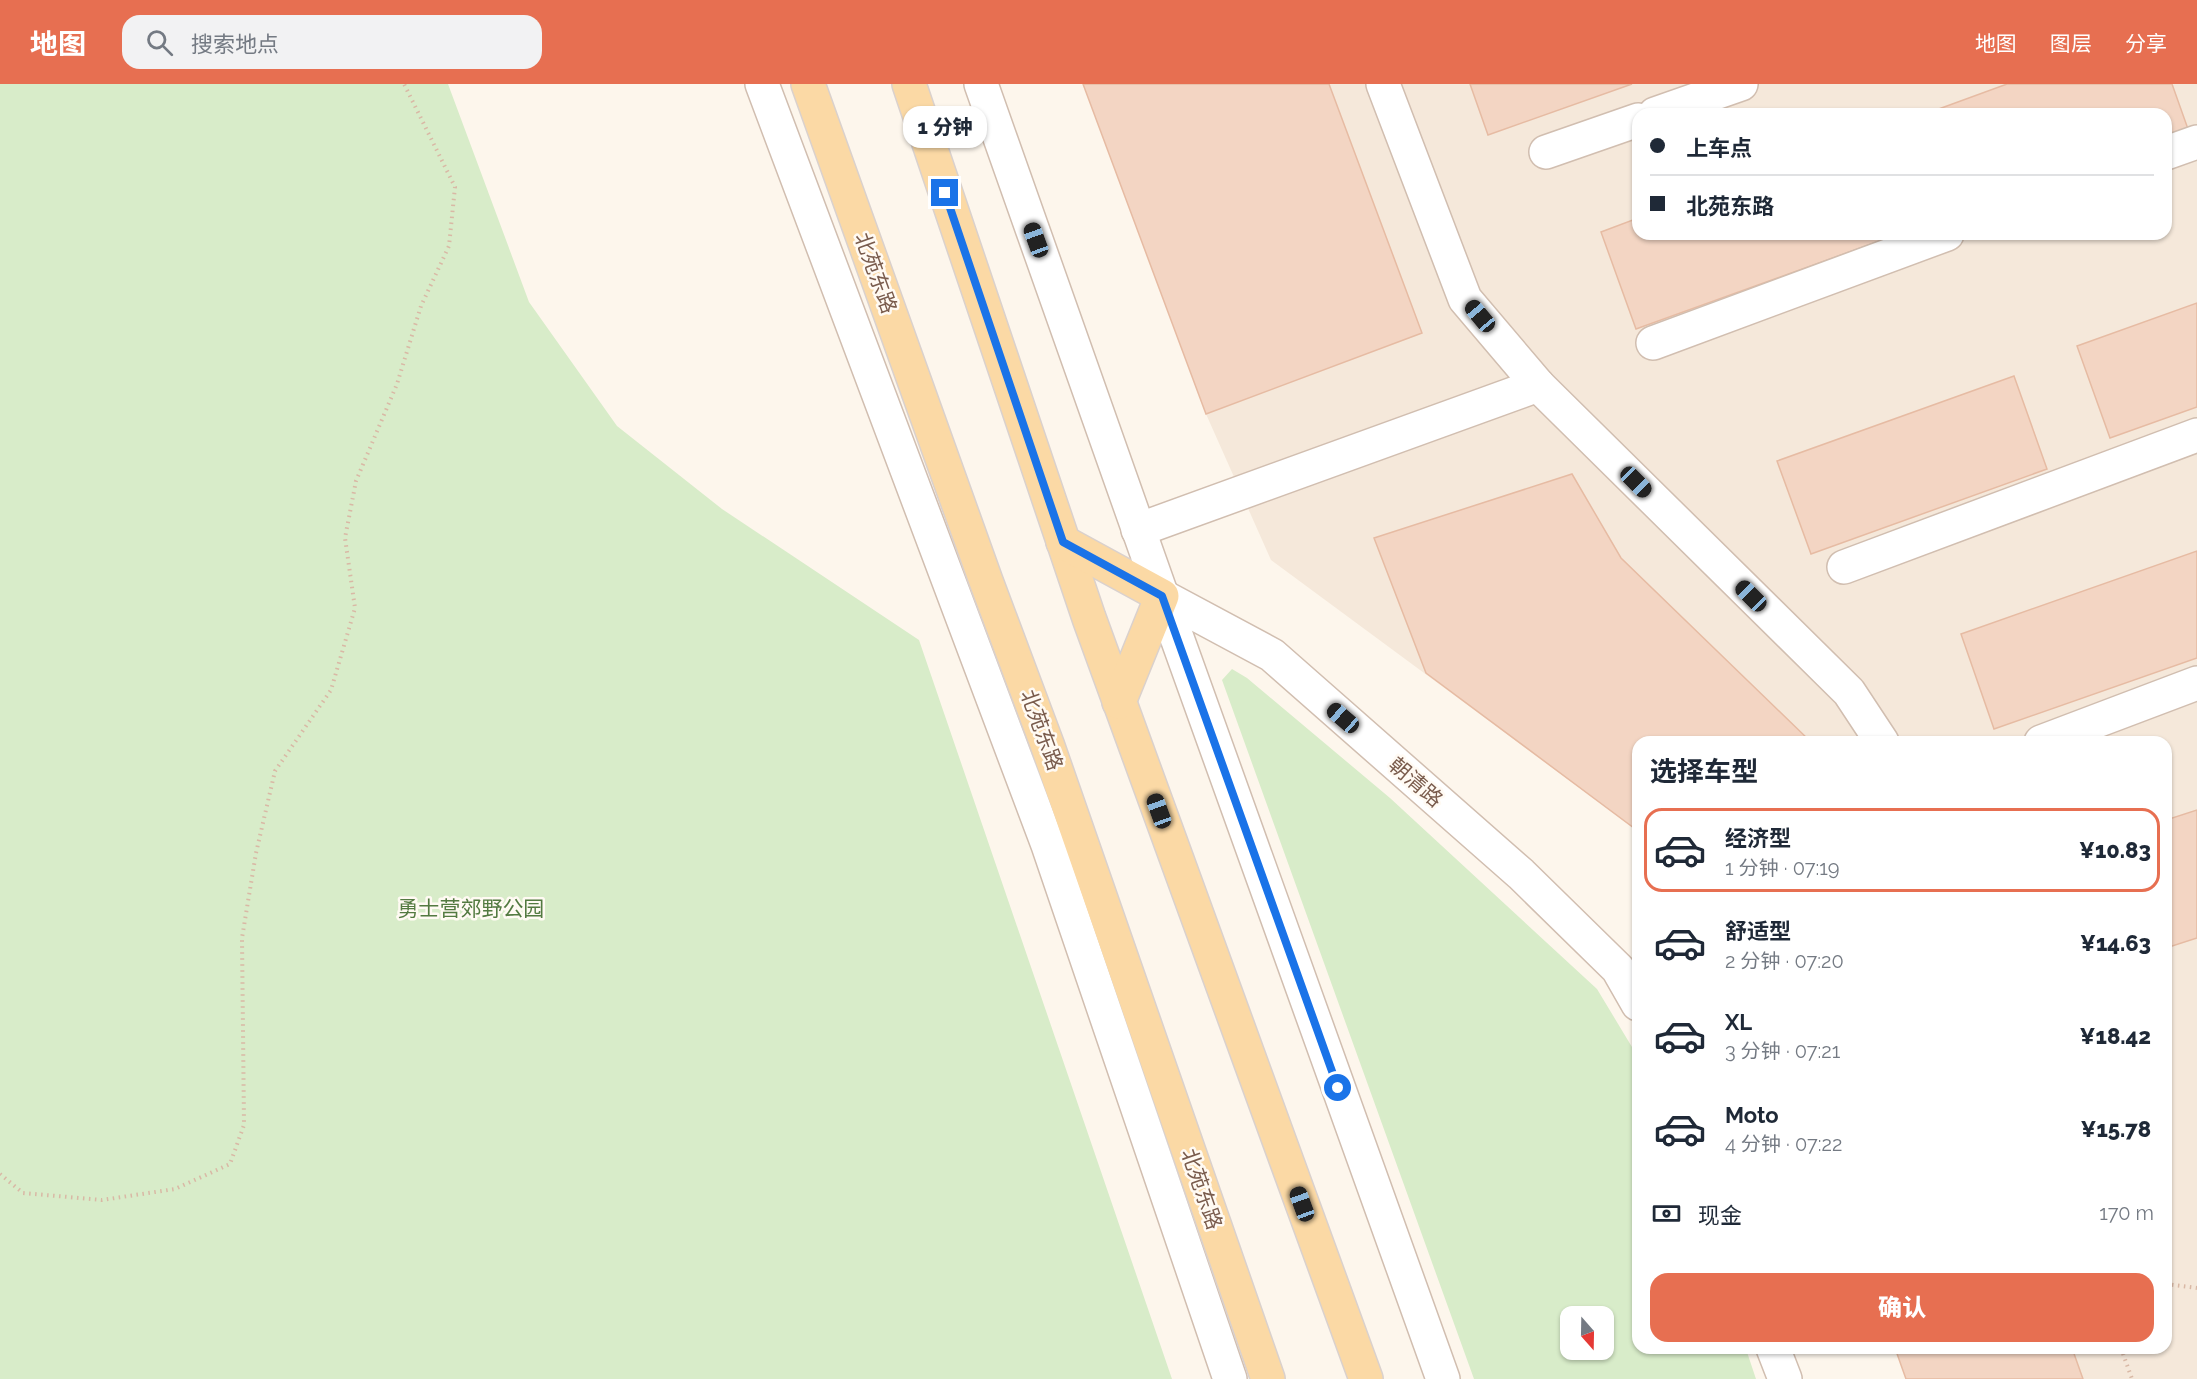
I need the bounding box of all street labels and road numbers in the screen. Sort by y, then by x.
street label: 北苑东路 [850,229,902,317]
street label: 北苑东路 [1016,686,1068,774]
street label: 朝清路 [1384,752,1448,812]
street label: 北苑东路 [1177,1145,1227,1233]

